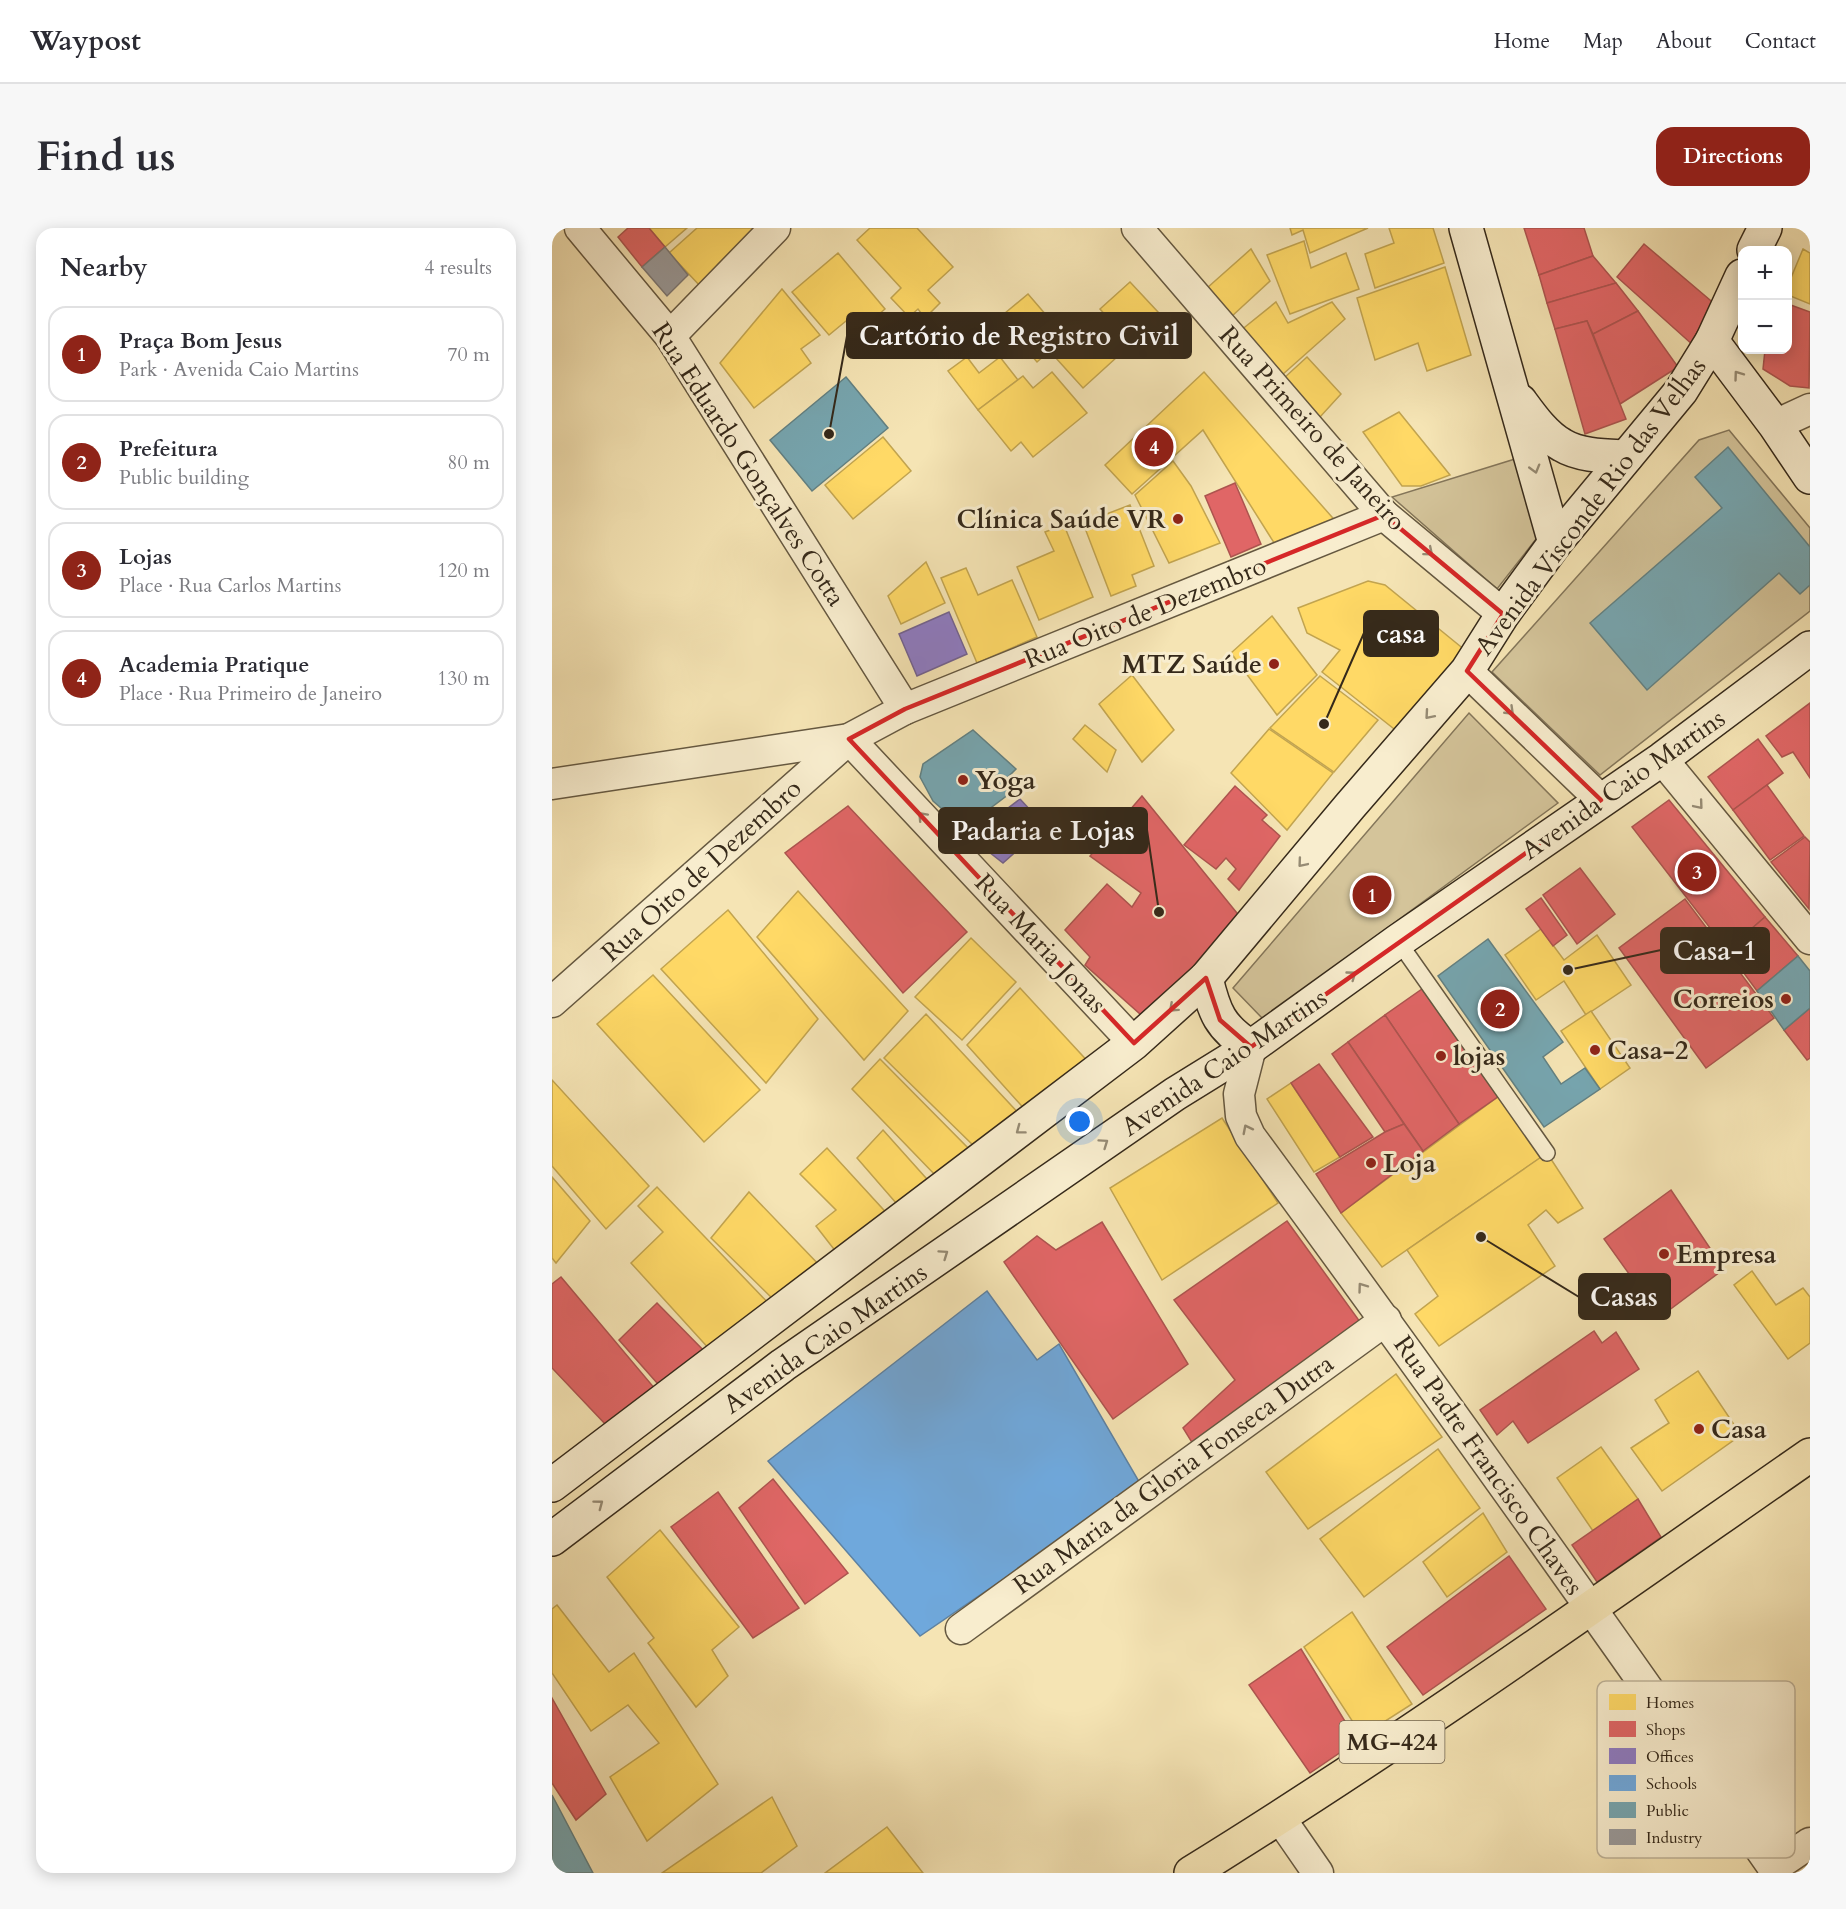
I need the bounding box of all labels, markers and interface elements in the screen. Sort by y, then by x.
text: Waypost [30,22,141,60]
text: Home [1494,27,1550,56]
text: Map [1583,27,1623,56]
text: About [1656,27,1712,56]
text: Contact [1745,27,1816,56]
button: Directions [1656,127,1810,186]
text: Find us [36,128,176,185]
map controls [1738,246,1792,354]
button: + [1738,246,1792,300]
text: Nearby [60,250,148,285]
text: 4 results [424,254,492,281]
button: − [1738,300,1792,354]
callout: Cartório de Registro Civil [847,313,1191,358]
street label: Rua Eduardo Gonçalves Cotta [644,316,854,613]
text: Cartório de Registro Civil [859,318,1179,355]
street label: Rua Primeiro de Janeiro [1211,318,1414,538]
text: Praça Bom Jesus [119,326,282,356]
text: 1 [76,341,87,368]
text: 70 m [447,341,490,368]
street label: Avenida Visconde Rio das Velhas [1467,350,1714,663]
text: Park · Avenida Caio Martins [119,356,359,383]
one-way arrow [1734,371,1745,382]
pin: 4 [1134,424,1174,470]
text: Prefeitura [119,434,218,464]
text: 2 [76,449,87,476]
text: 80 m [447,449,490,476]
one-way arrow [1528,463,1540,474]
text: Public building [119,464,249,491]
place label: Clínica Saúde VR [957,502,1166,537]
marker: Clínica Saúde VR [1171,512,1185,526]
text: Lojas [119,542,172,572]
one-way arrow [1422,545,1433,556]
street label: Rua Oito de Dezembro [1019,548,1271,677]
text: 3 [76,557,87,584]
text: 120 m [437,557,490,584]
text: Place · Rua Carlos Martins [119,572,341,599]
callout: casa [1364,611,1438,656]
text: casa [1376,616,1427,653]
place label: MTZ Saúde [1122,647,1262,682]
text: Academia Pratique [119,650,309,680]
marker: MTZ Saúde [1267,657,1281,671]
text: 4 [76,665,87,692]
text: 130 m [437,665,490,692]
text: Place · Rua Primeiro de Janeiro [119,680,382,707]
street label: Avenida Caio Martins [1514,701,1732,868]
one-way arrow [1503,704,1513,715]
one-way arrow [1425,708,1436,719]
place label: Yoga [975,763,1036,798]
street label: Rua Oito de Dezembro [594,771,809,970]
marker: Yoga [956,773,970,787]
one-way arrow [1691,798,1702,809]
callout: Padaria e Lojas [939,808,1147,853]
one-way arrow [918,813,929,823]
text: Padaria e Lojas [951,813,1135,850]
pin: 3 [1678,850,1716,894]
one-way arrow [1299,856,1310,867]
street label: Rua Maria Jonas [967,866,1114,1021]
pin: 1 [1352,872,1392,918]
callout: Casa-1 [1661,928,1769,973]
text: Casa-1 [1673,933,1757,970]
one-way arrow [1345,971,1356,982]
street label: Avenida Caio Martins [1114,980,1334,1144]
place label: Correios [1673,982,1774,1017]
pin: 2 [1480,986,1520,1032]
marker: Correios [1779,992,1793,1006]
one-way arrow [1169,1001,1179,1012]
place label: Casa-2 [1607,1033,1688,1068]
place label: lojas [1453,1039,1505,1074]
marker: Casa-2 [1588,1043,1602,1057]
marker: lojas [1434,1049,1448,1063]
your location [1065,1107,1094,1136]
one-way arrow [1016,1122,1027,1133]
one-way arrow [1243,1125,1255,1136]
one-way arrow [1097,1139,1108,1150]
place label: Loja [1383,1146,1436,1181]
marker: Loja [1364,1156,1378,1170]
place label: Empresa [1676,1237,1777,1272]
marker: Empresa [1657,1247,1671,1261]
one-way arrow [937,1250,948,1261]
street label: Avenida Caio Martins [716,1255,934,1422]
callout: Casas [1579,1274,1670,1319]
text: Casas [1590,1279,1658,1316]
one-way arrow [1358,1283,1369,1294]
street label: Rua Padre Francisco Chaves [1386,1329,1592,1602]
street label: Rua Maria da Gloria Fonseca Dutra [1006,1346,1341,1603]
place label: Casa [1711,1412,1767,1447]
marker: Casa [1692,1422,1706,1436]
one-way arrow [592,1501,603,1512]
legend [1597,1681,1795,1858]
text: Homes [1646,1692,1694,1714]
text: Shops [1646,1719,1685,1741]
road number: MG-424 [1340,1721,1444,1763]
text: Offices [1646,1746,1694,1768]
text: Schools [1646,1773,1697,1795]
text: Public [1646,1800,1689,1822]
text: Industry [1646,1827,1703,1849]

